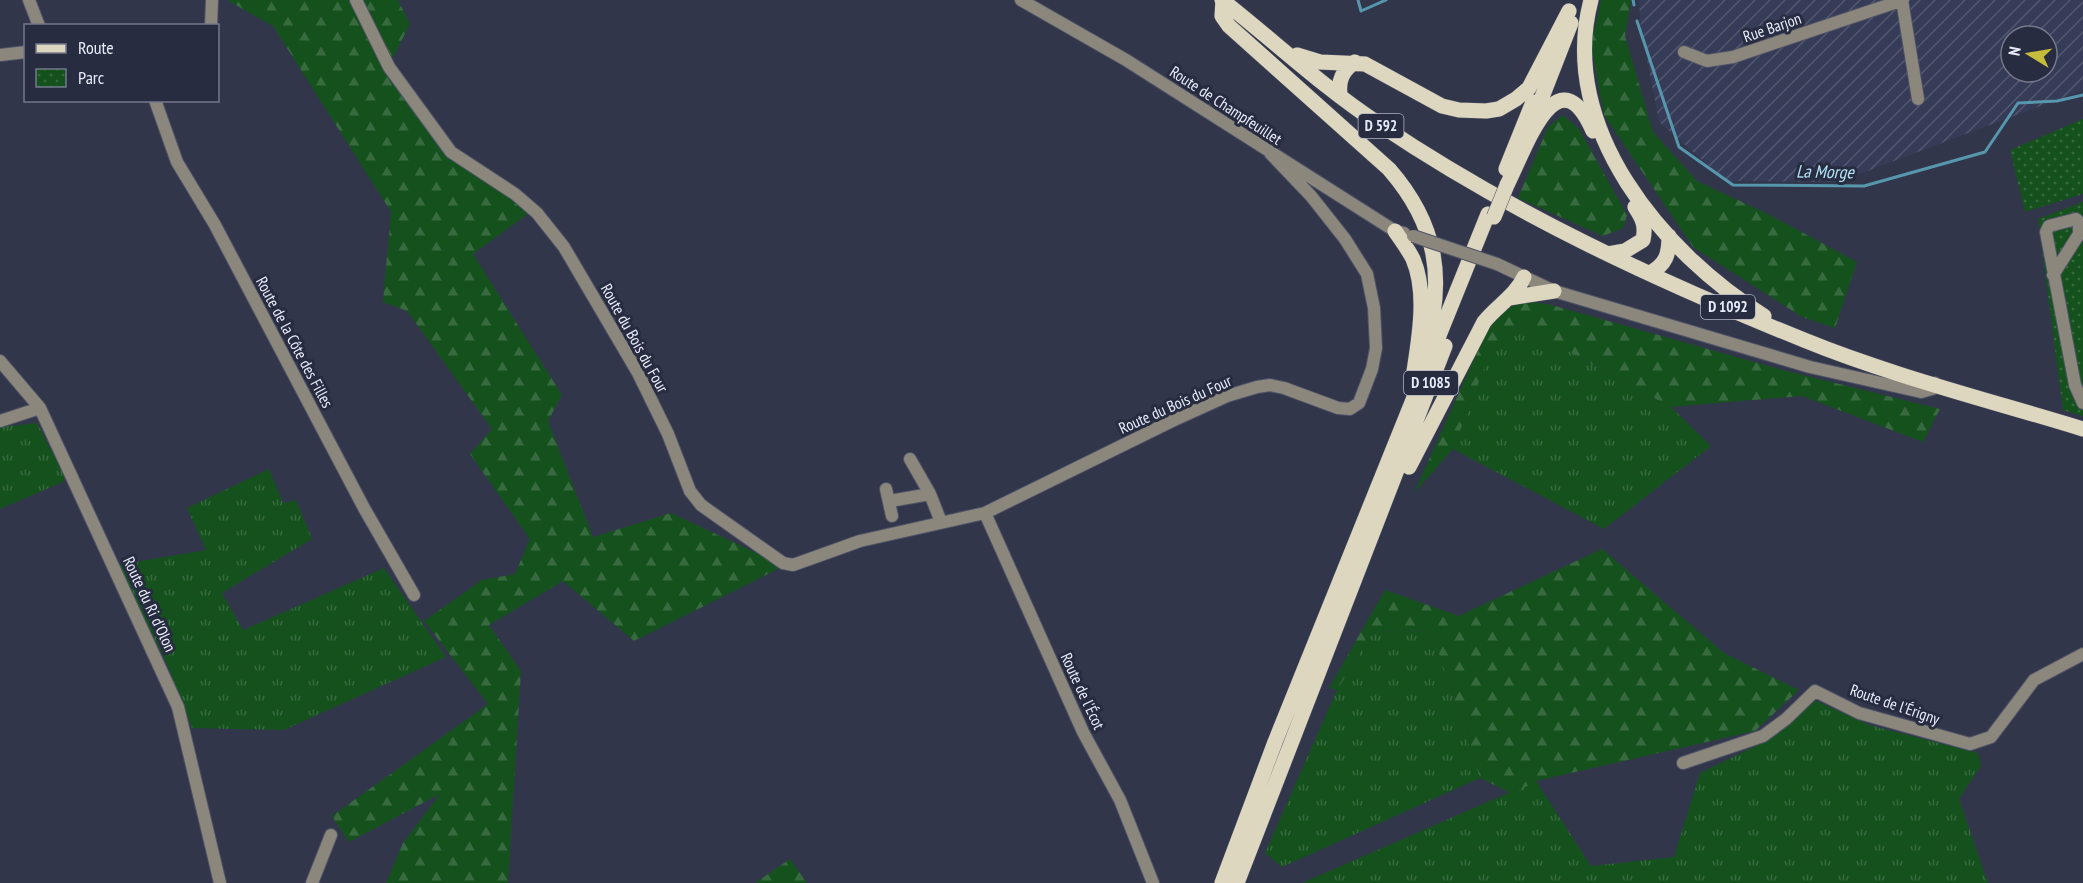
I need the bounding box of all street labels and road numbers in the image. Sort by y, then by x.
street label: Rue Barjon [1740,8,1804,46]
street label: Route de Champfeuillet [1166,61,1286,149]
road number: D 592 [1358,114,1404,138]
street label: Route de la Côte des Filles [252,273,338,411]
street label: Route du Bois du Four [597,280,673,396]
road number: D 1092 [1701,295,1755,319]
street label: Route du Bois du Four [1116,370,1235,438]
road number: D 1085 [1404,371,1458,395]
street label: Route du Ri d'Olon [119,553,181,655]
street label: Route de l'Écot [1057,649,1110,733]
street label: Route de l'Érigny [1848,679,1942,729]

